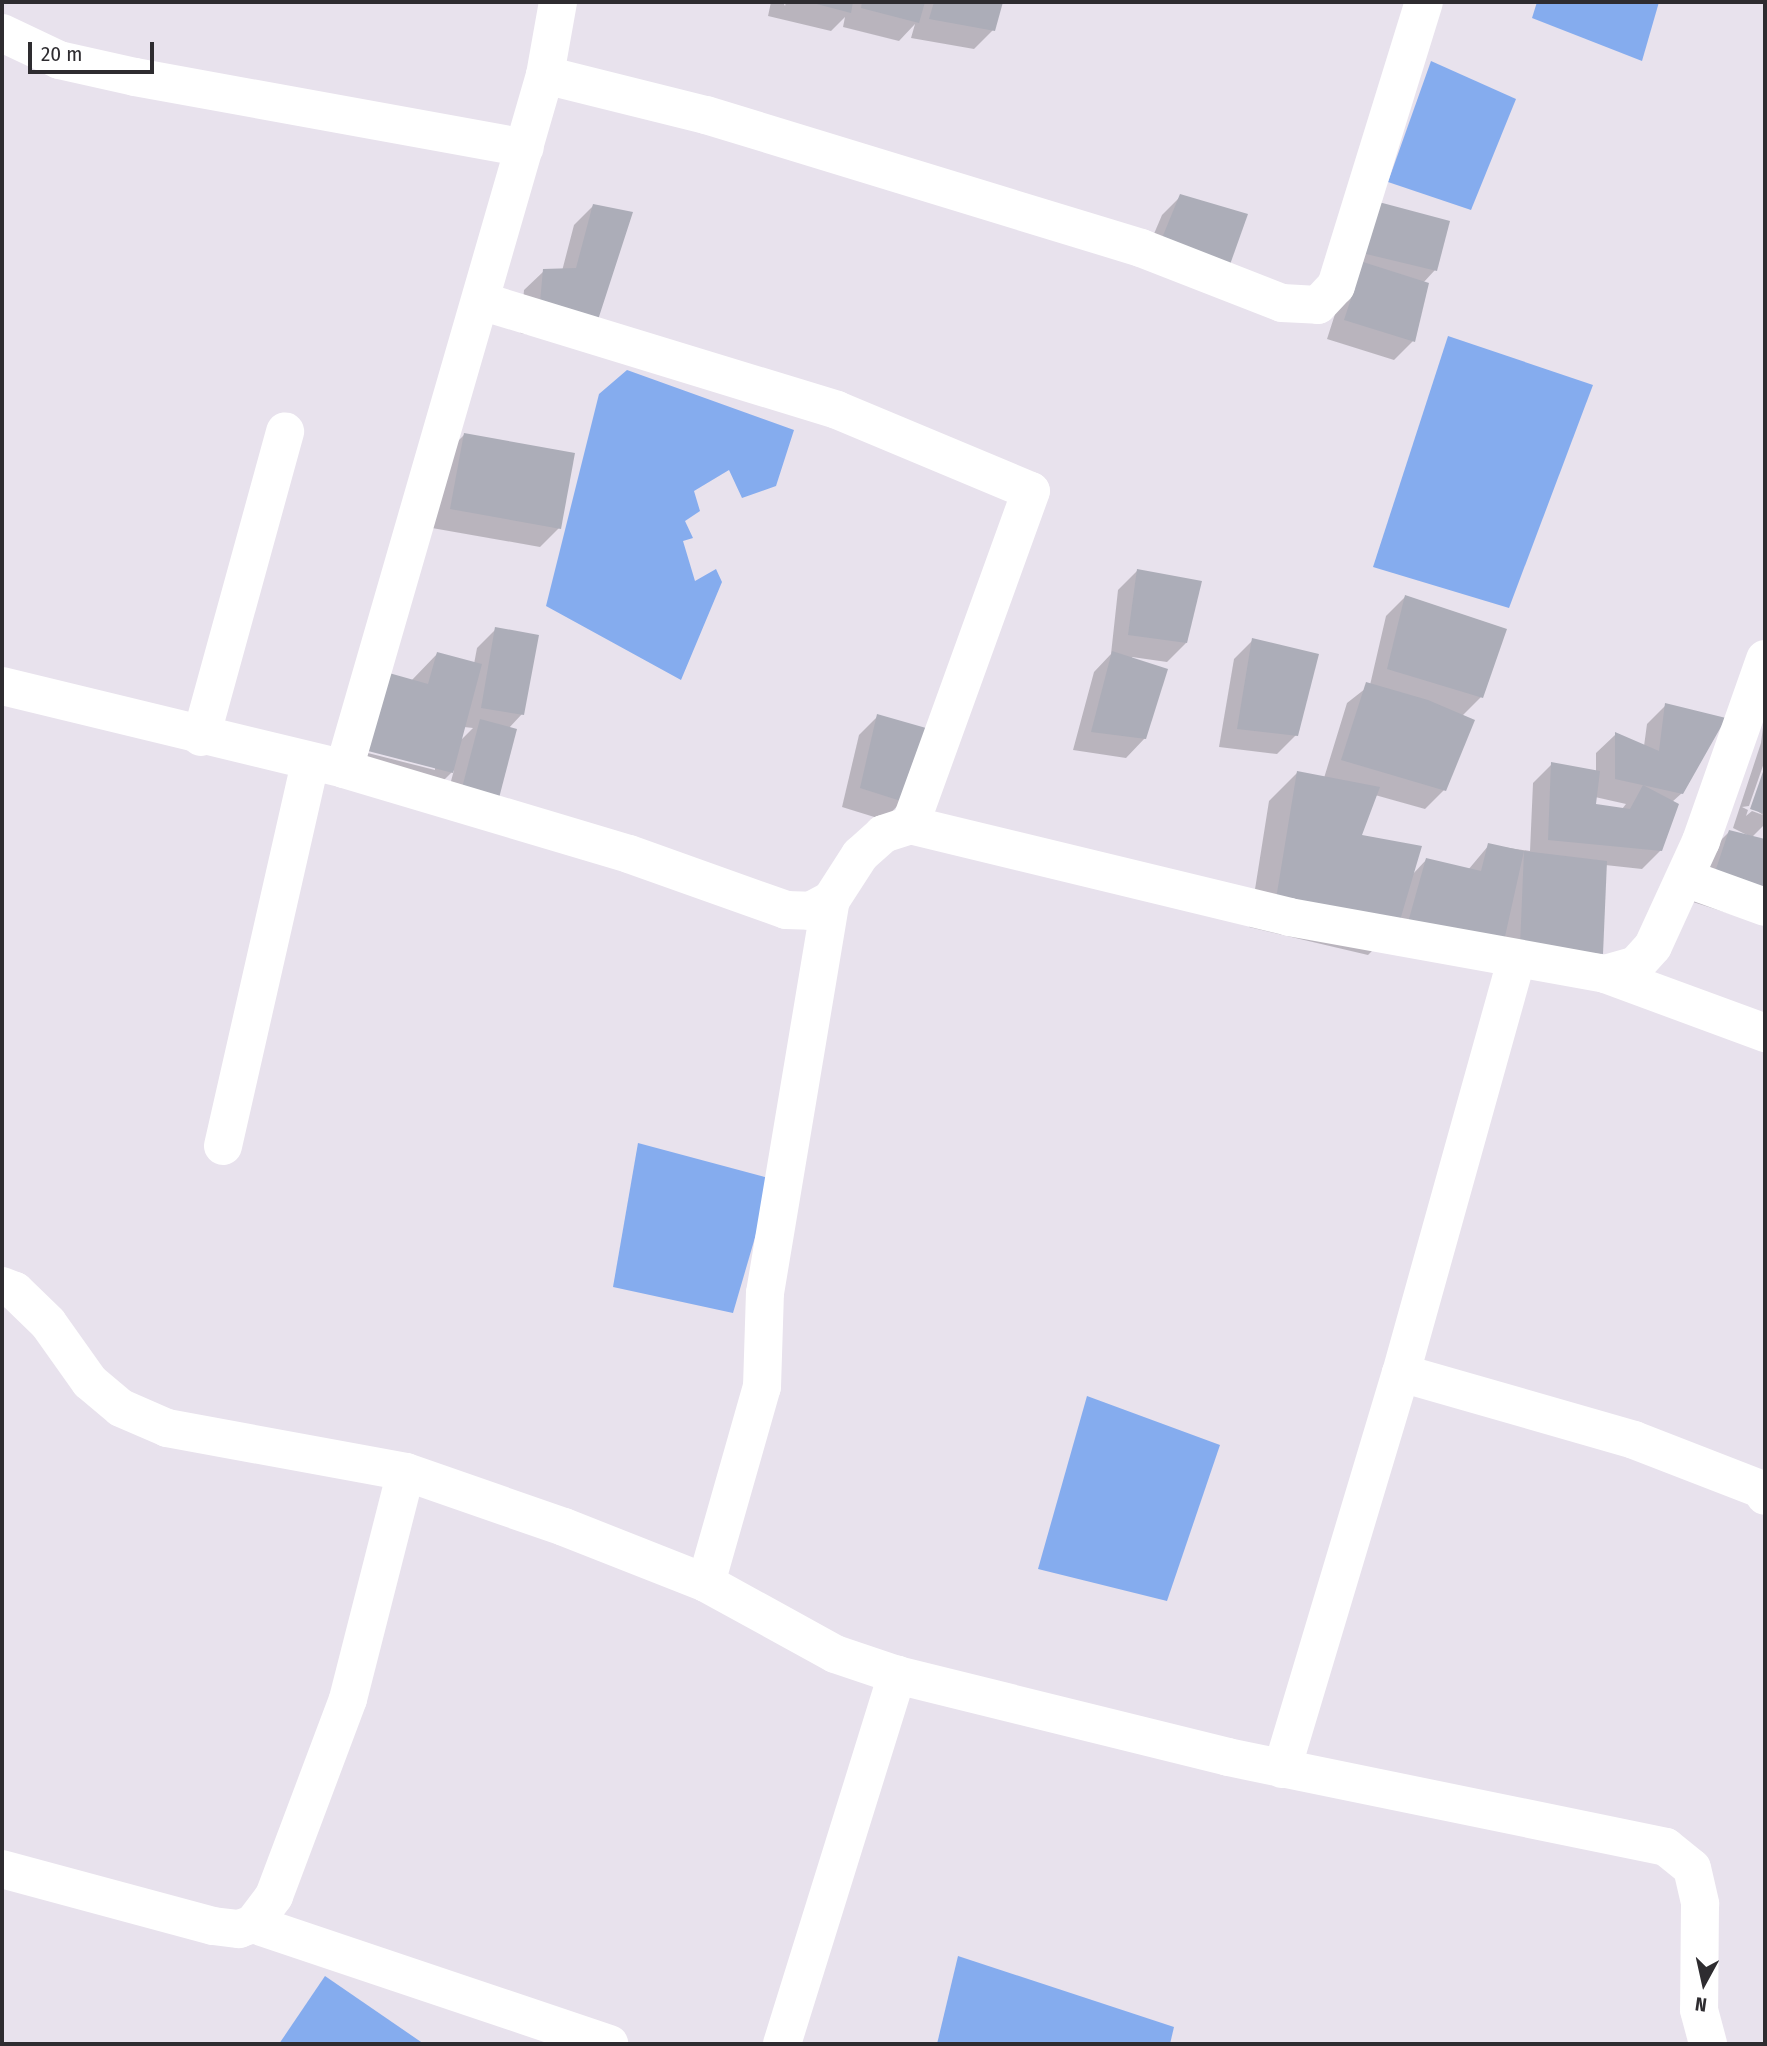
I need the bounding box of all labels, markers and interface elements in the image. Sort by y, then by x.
scale bar [32,28,158,72]
text: 20 m [41,41,82,67]
north arrow [1669,1948,1739,2018]
text: N [1694,1992,1708,2016]

